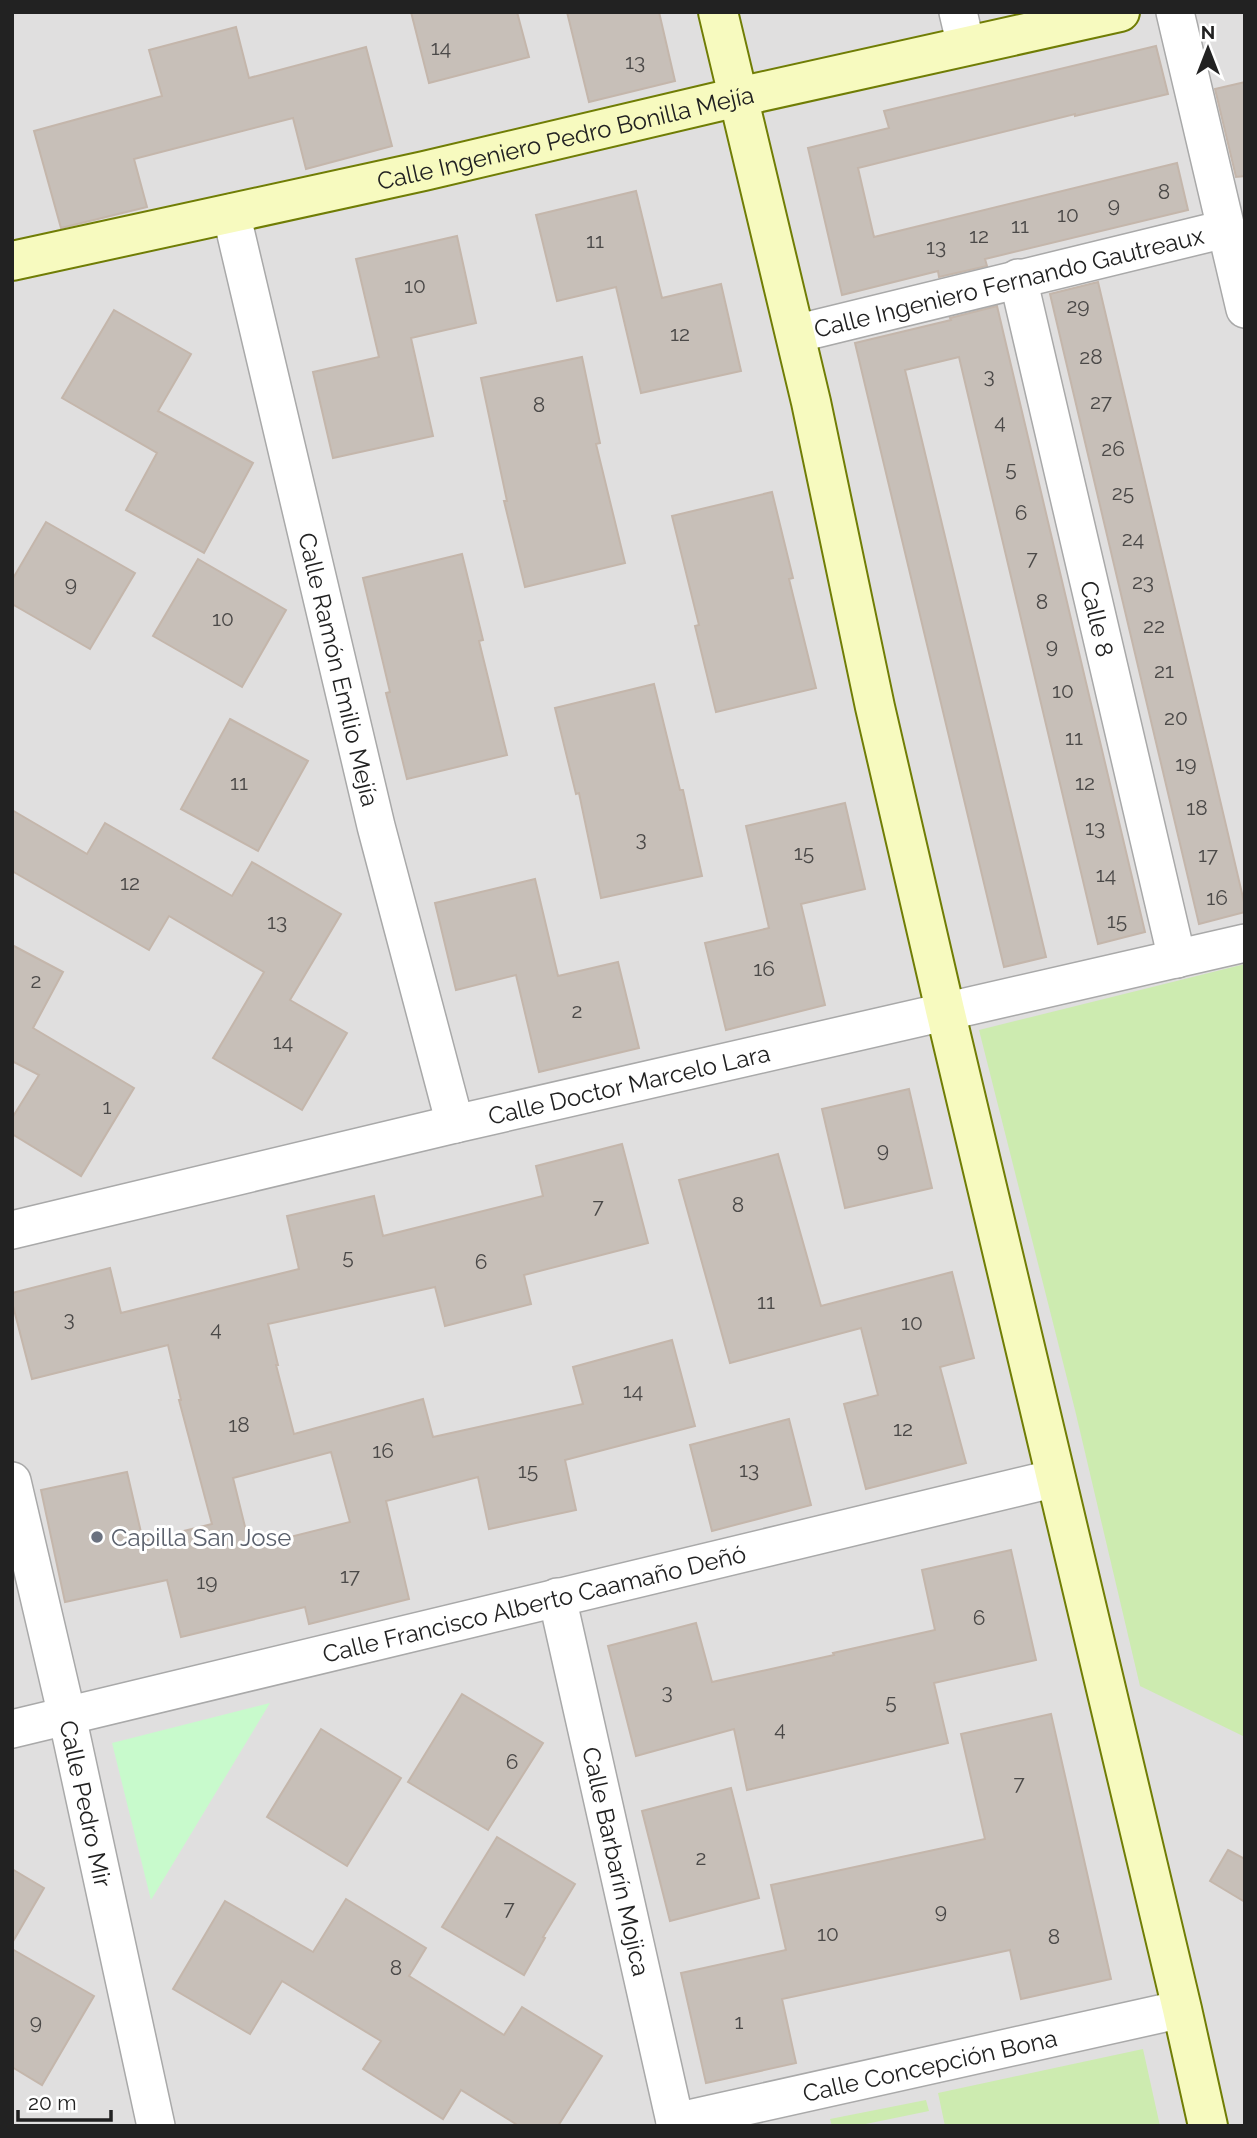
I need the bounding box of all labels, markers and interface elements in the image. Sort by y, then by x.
north arrow [1173,14,1243,84]
text: N [1201,21,1215,43]
house number: 14 [431,35,451,60]
house number: 13 [625,49,645,74]
street label: Calle Ingeniero Pedro Bonilla Mejía [374,79,757,195]
house number: 8 [1158,179,1170,204]
house number: 9 [1108,192,1120,217]
house number: 10 [1057,202,1079,227]
house number: 11 [1011,213,1029,238]
street label: Calle Ingeniero Fernando Gautreaux [811,220,1206,343]
house number: 12 [969,223,989,248]
house number: 11 [586,228,604,253]
house number: 13 [926,234,946,259]
house number: 10 [404,273,426,298]
house number: 29 [1066,293,1090,318]
house number: 12 [670,321,690,346]
house number: 28 [1079,344,1103,369]
house number: 3 [983,363,995,388]
house number: 27 [1090,389,1113,414]
house number: 8 [533,392,545,417]
house number: 4 [994,409,1006,434]
house number: 26 [1101,436,1125,461]
house number: 5 [1005,456,1017,481]
house number: 25 [1112,480,1134,505]
house number: 6 [1015,500,1027,525]
house number: 24 [1122,526,1144,551]
street label: Calle Ramón Emilio Mejía [293,530,385,809]
house number: 7 [1026,545,1038,570]
house number: 23 [1132,569,1154,594]
house number: 9 [65,571,77,596]
street label: Calle 8 [1075,578,1120,660]
house number: 8 [1036,589,1048,614]
house number: 10 [212,606,234,631]
house number: 22 [1143,613,1165,638]
house number: 9 [1046,633,1058,658]
house number: 21 [1154,658,1174,683]
house number: 10 [1052,678,1074,703]
house number: 20 [1164,705,1188,730]
house number: 11 [1065,725,1083,750]
house number: 19 [1175,751,1197,776]
house number: 11 [230,770,248,795]
house number: 12 [1075,770,1095,795]
house number: 18 [1186,795,1208,820]
house number: 13 [1085,815,1105,840]
house number: 3 [635,826,647,851]
house number: 15 [794,840,814,865]
house number: 17 [1198,842,1219,867]
house number: 14 [1096,862,1116,887]
house number: 12 [120,870,140,895]
house number: 16 [1206,885,1228,910]
house number: 15 [1107,908,1127,933]
house number: 13 [267,909,287,934]
house number: 16 [753,956,775,981]
house number: 2 [31,968,41,993]
house number: 2 [572,998,582,1023]
house number: 14 [273,1029,293,1054]
street label: Calle Doctor Marcelo Lara [485,1038,773,1130]
house number: 1 [103,1094,112,1119]
house number: 9 [877,1137,889,1162]
house number: 8 [732,1192,744,1217]
house number: 7 [592,1193,604,1218]
house number: 5 [342,1244,354,1269]
house number: 6 [475,1249,487,1274]
house number: 11 [757,1289,775,1314]
house number: 3 [63,1306,75,1331]
house number: 10 [901,1310,923,1335]
house number: 4 [210,1316,222,1341]
house number: 14 [623,1378,643,1403]
house number: 18 [228,1412,250,1437]
house number: 12 [893,1416,913,1441]
house number: 16 [372,1438,394,1463]
house number: 13 [739,1457,759,1482]
house number: 15 [518,1458,538,1483]
place label: Capilla San Jose [111,1523,291,1552]
marker: Capilla San Jose [89,1529,105,1545]
street label: Calle Francisco Alberto Caamaño Deñó [320,1539,749,1668]
house number: 17 [340,1563,361,1588]
house number: 19 [196,1569,218,1594]
house number: 6 [973,1605,985,1630]
house number: 3 [661,1679,673,1704]
house number: 5 [885,1689,897,1714]
house number: 4 [774,1716,786,1741]
street label: Calle Pedro Mir [54,1718,118,1890]
street label: Calle Barbarín Mojica [577,1744,656,1979]
house number: 6 [506,1749,518,1774]
house number: 7 [1013,1770,1025,1795]
house number: 2 [696,1845,706,1870]
house number: 7 [503,1895,515,1920]
house number: 9 [935,1898,947,1923]
house number: 10 [817,1921,839,1946]
house number: 8 [1048,1924,1060,1949]
house number: 8 [390,1955,402,1980]
house number: 9 [30,2009,42,2034]
house number: 1 [735,2009,744,2034]
street label: Calle Concepción Bona [800,2023,1060,2108]
scale bar [18,2078,110,2122]
text: 20 m [28,2090,76,2115]

